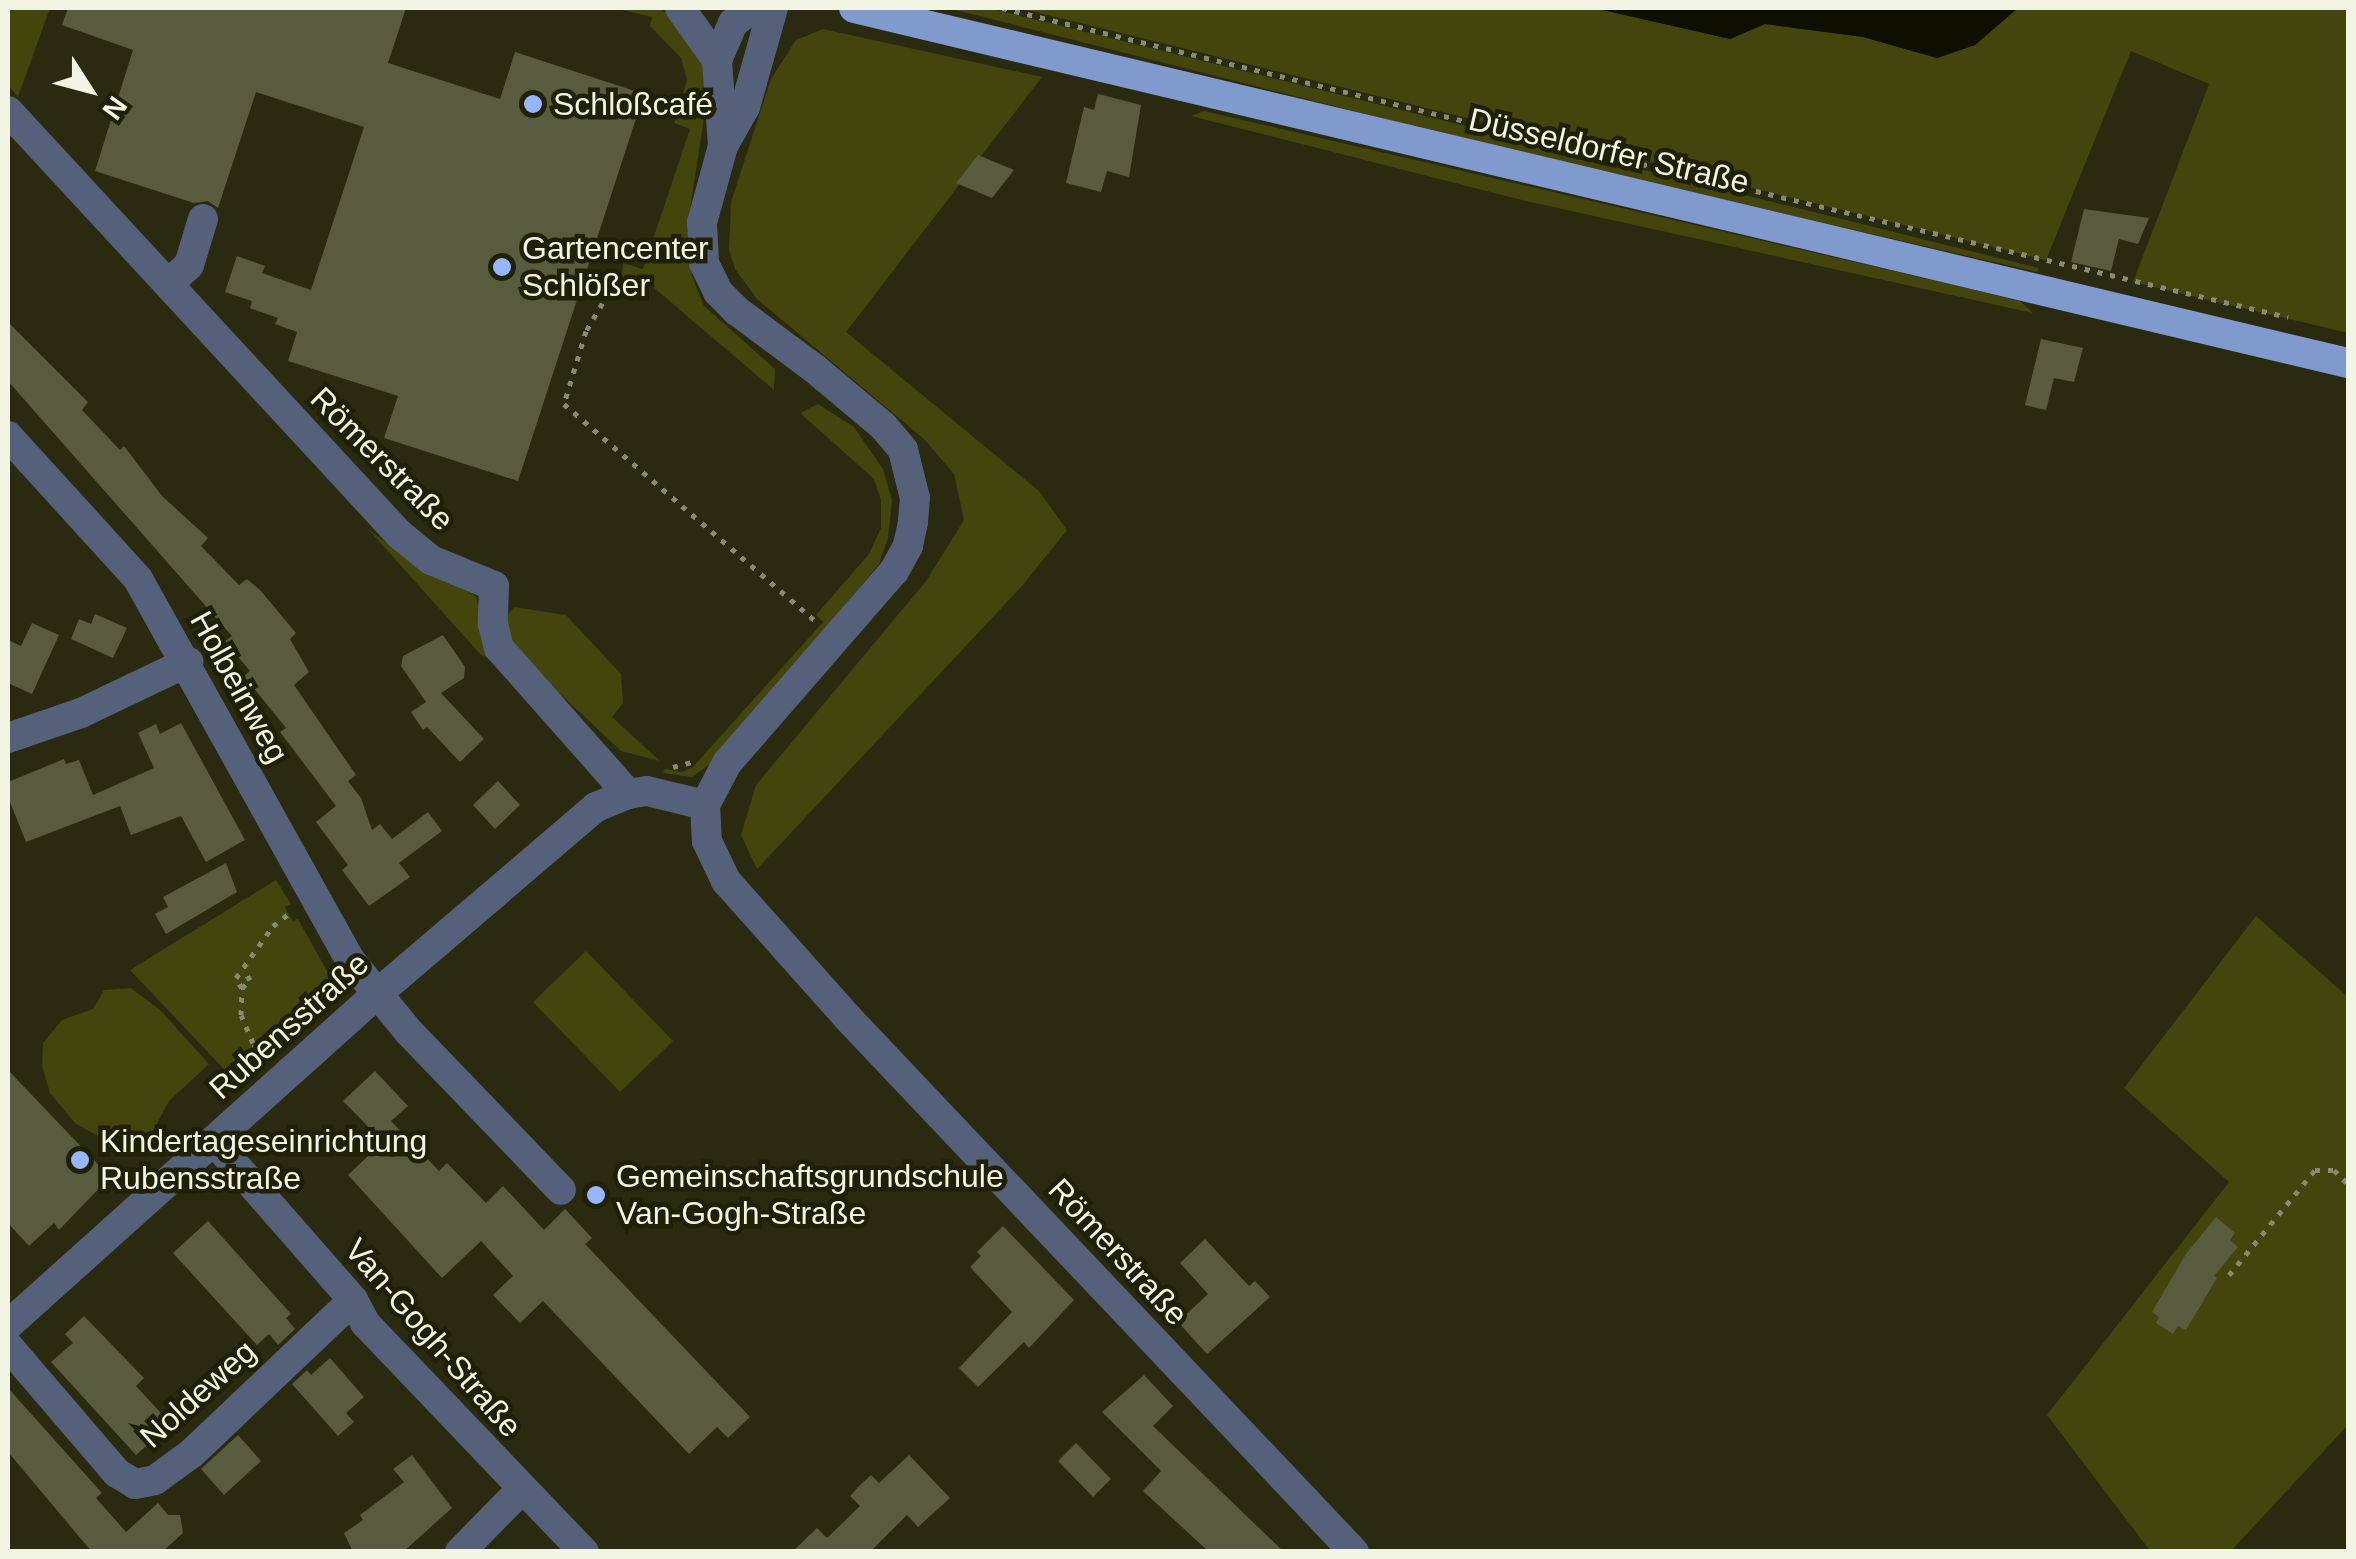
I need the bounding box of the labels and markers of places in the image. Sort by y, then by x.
place label: Schloßcafé [553,85,713,123]
marker: Schloßcafé [522,93,544,115]
place label: Gartencenter Schlößer [522,230,709,305]
marker: Gartencenter Schlößer [491,256,513,278]
place label: Kindertageseinrichtung Rubensstraße [100,1123,427,1198]
marker: Kindertageseinrichtung Rubensstraße [69,1149,91,1171]
place label: Gemeinschaftsgrundschule Van-Gogh-Straße [616,1158,1004,1233]
marker: Gemeinschaftsgrundschule Van-Gogh-Straße [585,1184,607,1206]

